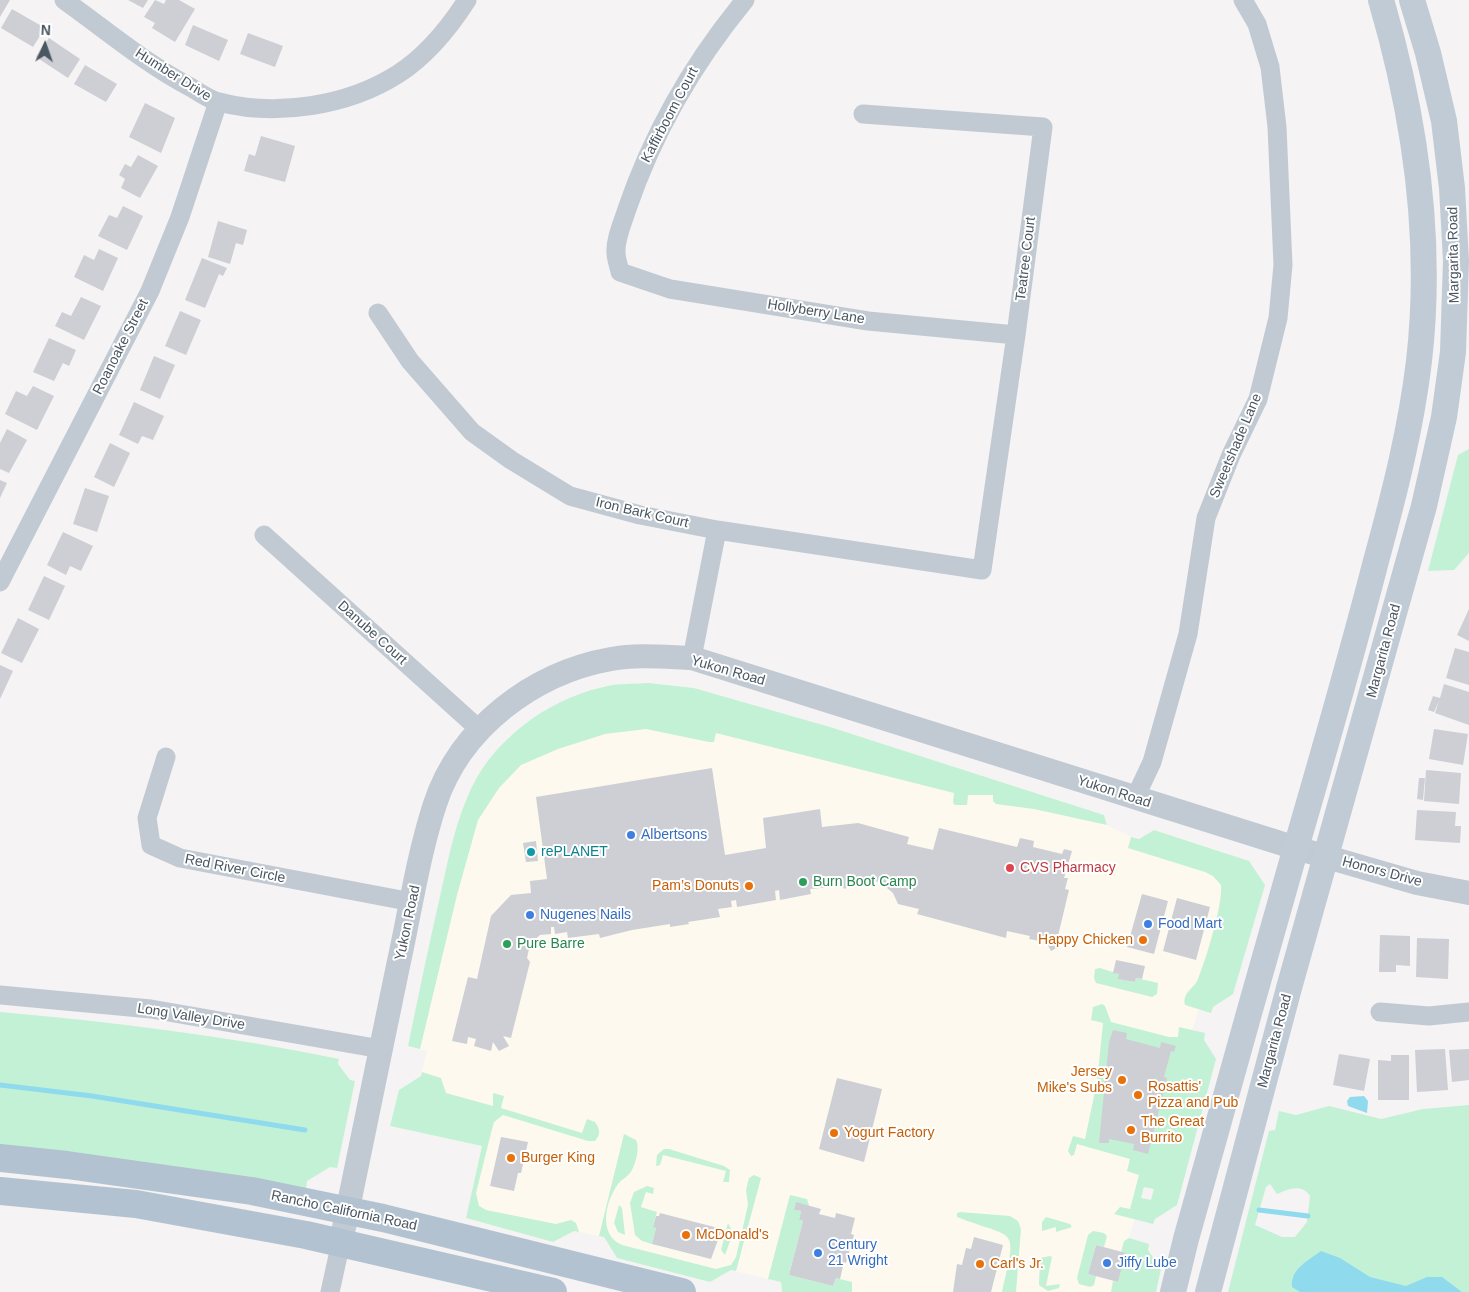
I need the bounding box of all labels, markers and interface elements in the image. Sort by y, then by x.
north arrow [20,20,70,70]
text: N [40,22,51,38]
street label: Humber Drive [132,45,214,105]
street label: Kaffirboom Court [638,64,702,166]
street label: Margarita Road [1445,207,1463,303]
street label: Teatree Court [1012,216,1040,302]
street label: Roanoake Street [90,296,152,398]
street label: Hollyberry Lane [766,296,866,328]
street label: Sweetshade Lane [1206,391,1266,501]
street label: Iron Bark Court [594,494,690,532]
street label: Danube Court [334,598,410,668]
street label: Margarita Road [1363,602,1405,700]
street label: Yukon Road [689,652,767,690]
street label: Yukon Road [1075,772,1153,812]
place label: Albertsons [641,827,707,843]
marker: Albertsons [625,829,637,841]
place label: rePLANET [541,844,608,860]
marker: rePLANET [525,846,537,858]
street label: Red River Circle [183,851,287,887]
street label: Honors Drive [1340,853,1424,891]
place label: CVS Pharmacy [1020,860,1116,876]
marker: CVS Pharmacy [1004,862,1016,874]
place label: Burn Boot Camp [813,874,916,890]
marker: Burn Boot Camp [797,876,809,888]
place label: Pam’s Donuts [652,878,739,894]
marker: Pam’s Donuts [743,880,755,892]
street label: Yukon Road [392,884,424,962]
place label: Nugenes Nails [540,907,631,923]
marker: Nugenes Nails [524,909,536,921]
place label: Food Mart [1158,916,1222,932]
marker: Food Mart [1142,918,1154,930]
place label: Happy Chicken [1038,932,1133,948]
marker: Happy Chicken [1137,934,1149,946]
place label: Pure Barre [517,936,585,952]
marker: Pure Barre [501,938,513,950]
street label: Margarita Road [1254,992,1296,1090]
street label: Long Valley Drive [136,1000,246,1034]
place label: Jersey Mike's Subs [1037,1064,1112,1096]
marker: Jersey Mike's Subs [1116,1074,1128,1086]
place label: Rosattis' Pizza and Pub [1148,1079,1238,1112]
marker: Rosattis' Pizza and Pub [1132,1089,1144,1101]
place label: The Great Burrito [1141,1114,1204,1146]
marker: The Great Burrito [1125,1124,1137,1136]
place label: Yogurt Factory [844,1125,935,1141]
marker: Yogurt Factory [828,1127,840,1139]
place label: Burger King [521,1150,595,1166]
marker: Burger King [505,1152,517,1164]
street label: Rancho California Road [270,1187,418,1235]
place label: McDonald's [696,1227,769,1243]
marker: McDonald's [680,1229,692,1241]
place label: Century 21 Wright [828,1237,888,1270]
marker: Century 21 Wright [812,1247,824,1259]
place label: Jiffy Lube [1117,1255,1177,1271]
place label: Carl's Jr. [990,1256,1044,1272]
marker: Jiffy Lube [1101,1257,1113,1269]
marker: Carl's Jr. [974,1258,986,1270]

